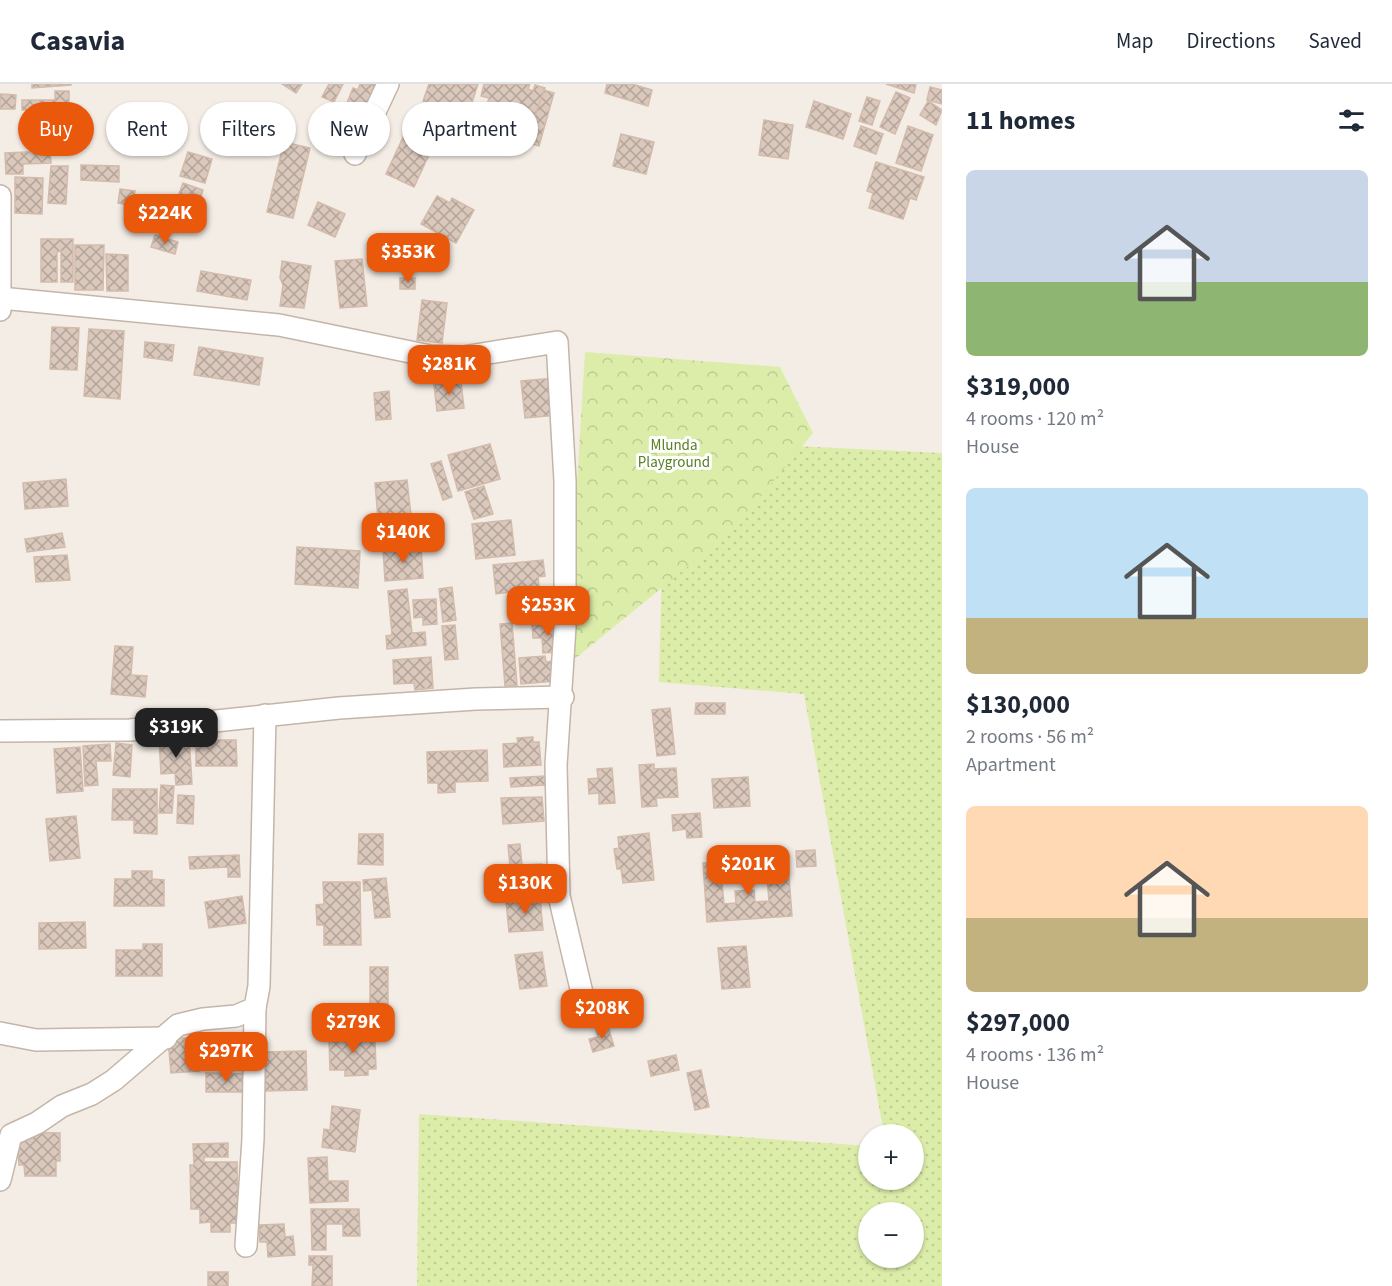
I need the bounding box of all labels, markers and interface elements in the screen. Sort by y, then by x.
text: Casavia [30,21,125,61]
text: Map [1116,26,1154,56]
text: Directions [1187,26,1275,56]
text: Saved [1308,26,1362,56]
chip: Buy [18,102,94,156]
chip: Rent [106,102,188,156]
chip: Filters [200,102,296,156]
chip: New [308,102,390,156]
chip: Apartment [402,102,538,156]
text: 11 homes [966,102,1075,139]
icon: filters [1335,104,1368,137]
pin: $224K [123,194,207,245]
text: $224K [138,199,192,227]
icon: home [1113,209,1221,317]
pin: $353K [366,233,450,284]
text: $353K [381,238,435,266]
pin: $281K [407,345,491,396]
text: $281K [422,350,476,378]
text: $319,000 [966,368,1070,405]
text: 4 rooms · 120 m² [966,405,1104,433]
text: House [966,433,1019,461]
park label: Mlunda Playground [638,435,710,473]
pin: $140K [361,513,445,564]
text: $140K [376,518,430,546]
icon: home [1113,527,1221,635]
pin: $253K [506,586,590,637]
text: $253K [521,591,575,619]
text: $130,000 [966,686,1070,723]
pin: $319K [134,708,218,759]
text: $319K [149,713,203,741]
text: 2 rooms · 56 m² [966,723,1094,751]
text: Apartment [966,751,1056,779]
pin: $201K [706,845,790,896]
icon: home [1113,845,1221,953]
text: $201K [721,850,775,878]
pin: $130K [483,864,567,915]
text: $130K [498,869,552,897]
pin: $208K [560,989,644,1040]
text: $208K [575,994,629,1022]
pin: $279K [311,1003,395,1054]
text: $297,000 [966,1004,1070,1041]
text: $279K [326,1008,380,1036]
pin: $297K [184,1032,268,1083]
text: $297K [199,1037,253,1065]
text: 4 rooms · 136 m² [966,1041,1104,1069]
text: House [966,1069,1019,1097]
map controls [858,1124,924,1268]
button: + [858,1124,924,1190]
button: − [858,1202,924,1268]

